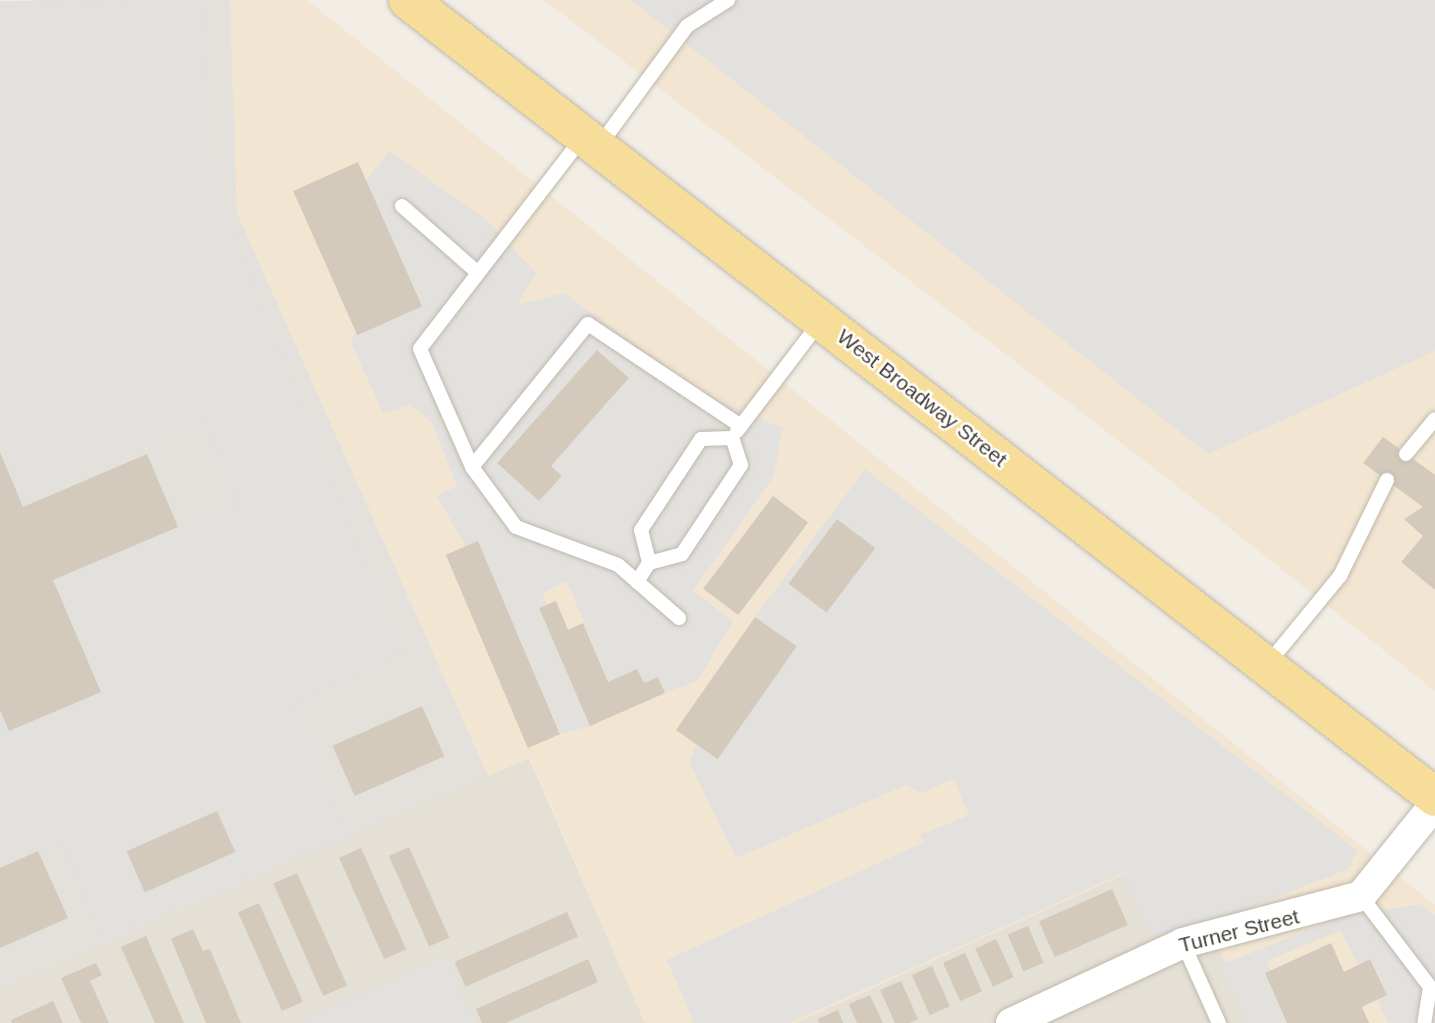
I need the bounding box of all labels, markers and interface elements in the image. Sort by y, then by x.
street label: West Broadway Street [832,324,1012,472]
street label: Turner Street [1176,904,1302,958]

